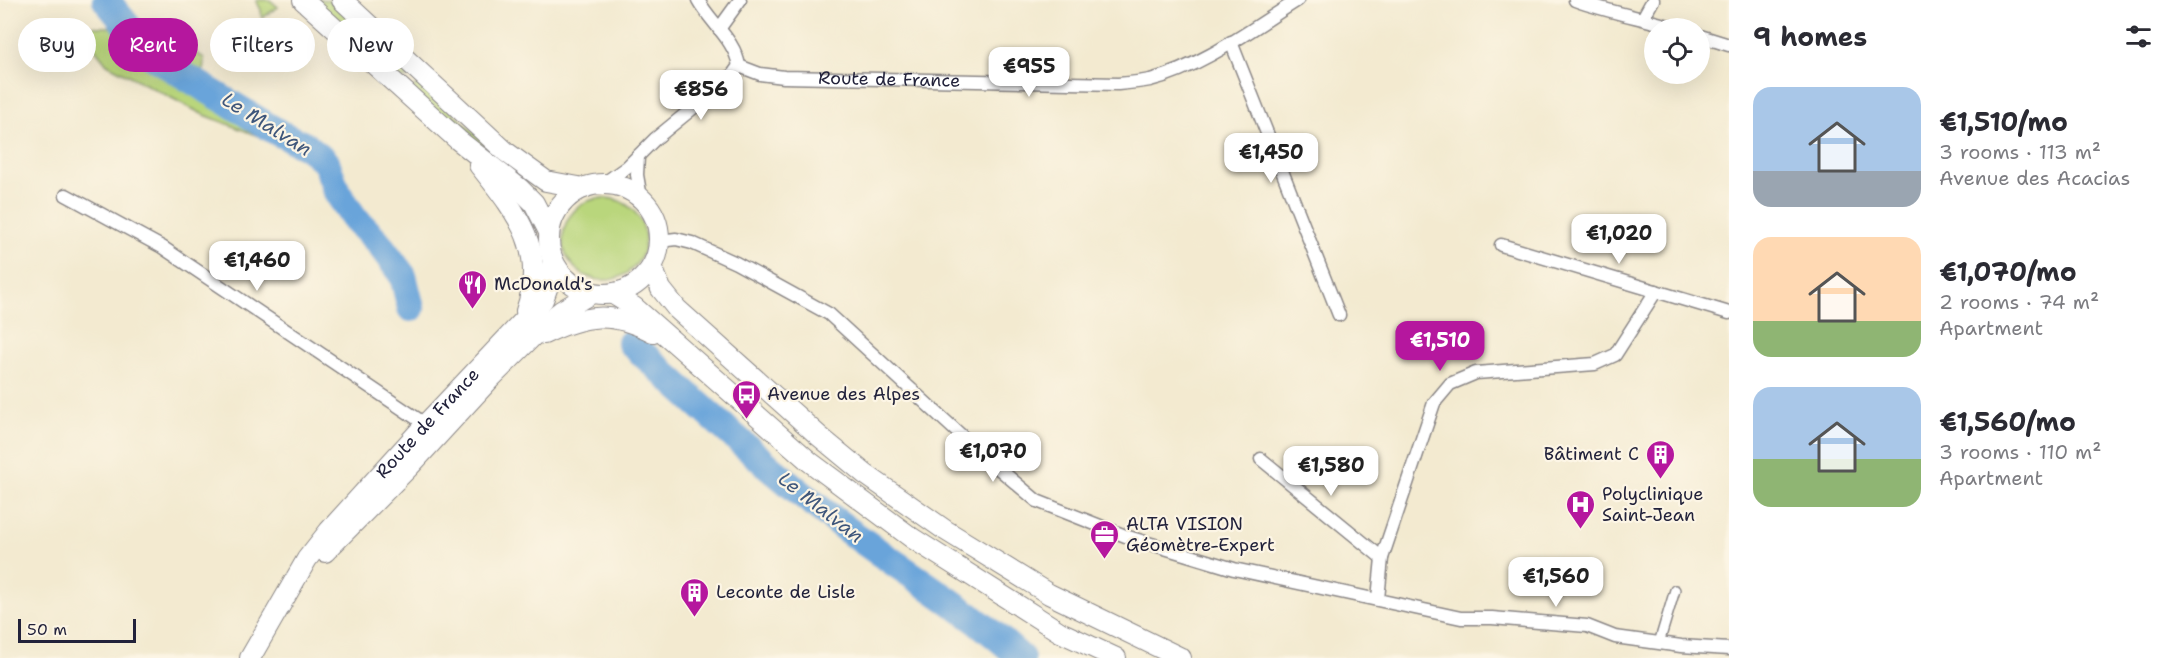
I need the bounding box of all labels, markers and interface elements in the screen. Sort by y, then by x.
chip: Buy [18,18,96,72]
chip: Rent [108,18,198,72]
chip: Filters [210,18,315,72]
chip: New [327,18,414,72]
map controls [1644,18,1710,84]
button: locate [1644,18,1710,84]
text: 9 homes [1753,19,1867,54]
icon: filters [2122,20,2155,53]
pin: €955 [993,47,1065,98]
text: €955 [1003,53,1055,79]
street label: Route de France [818,66,961,93]
pin: €856 [665,70,737,121]
text: €856 [674,76,728,102]
water label: Le Malvan [217,86,317,162]
text: €1,510/mo [1939,104,2068,139]
icon: home [1801,111,1873,183]
pin: €1,450 [1222,133,1320,184]
text: €1,450 [1238,139,1304,165]
text: 3 rooms · 113 m² [1939,139,2101,165]
text: Avenue des Acacias [1939,165,2130,191]
pin: €1,020 [1570,214,1668,265]
text: €1,020 [1585,220,1653,246]
pin: €1,460 [208,241,306,292]
text: €1,460 [223,247,291,273]
text: €1,070/mo [1939,254,2077,289]
icon: home [1801,261,1873,333]
restaurant icon: McDonald's [457,268,489,310]
place label: McDonald's [494,272,593,296]
text: 2 rooms · 74 m² [1939,289,2099,315]
text: Apartment [1939,315,2043,341]
pin: €1,510 [1391,321,1489,372]
text: €1,510 [1409,327,1471,353]
street label: Route de France [371,363,485,483]
bus stop icon: Avenue des Alpes [730,378,762,420]
place label: Avenue des Alpes [767,382,920,406]
text: €1,560/mo [1939,404,2076,439]
icon: home [1801,411,1873,483]
pin: €1,070 [944,432,1042,483]
text: €1,070 [959,438,1027,464]
building icon: Bâtiment C [1644,438,1676,480]
text: 3 rooms · 110 m² [1939,439,2102,465]
place label: Bâtiment C [1544,442,1639,466]
pin: €1,580 [1282,446,1380,497]
text: €1,580 [1297,452,1365,478]
text: Apartment [1939,465,2043,491]
water label: Le Malvan [773,466,869,548]
place label: Polyclinique Saint-Jean [1602,482,1703,527]
hospital icon: Polyclinique Saint-Jean [1565,488,1597,530]
place label: ALTA VISION Géomètre-Expert [1126,512,1275,557]
office icon: ALTA VISION Géomètre-Expert [1089,518,1121,560]
pin: €1,560 [1507,557,1605,608]
text: €1,560 [1522,563,1590,589]
building icon: Leconte de Lisle [679,576,711,618]
place label: Leconte de Lisle [716,580,855,604]
scale bar [18,616,136,644]
text: 50 m [27,619,67,640]

